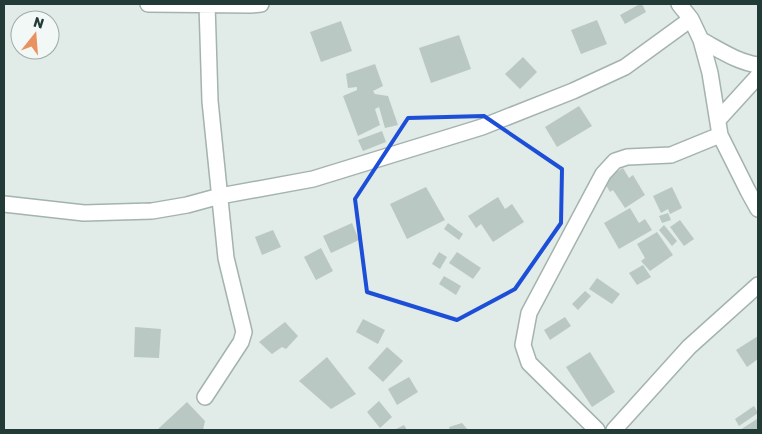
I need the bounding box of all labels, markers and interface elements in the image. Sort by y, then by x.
north arrow [10,10,60,60]
text: N [31,13,46,33]

